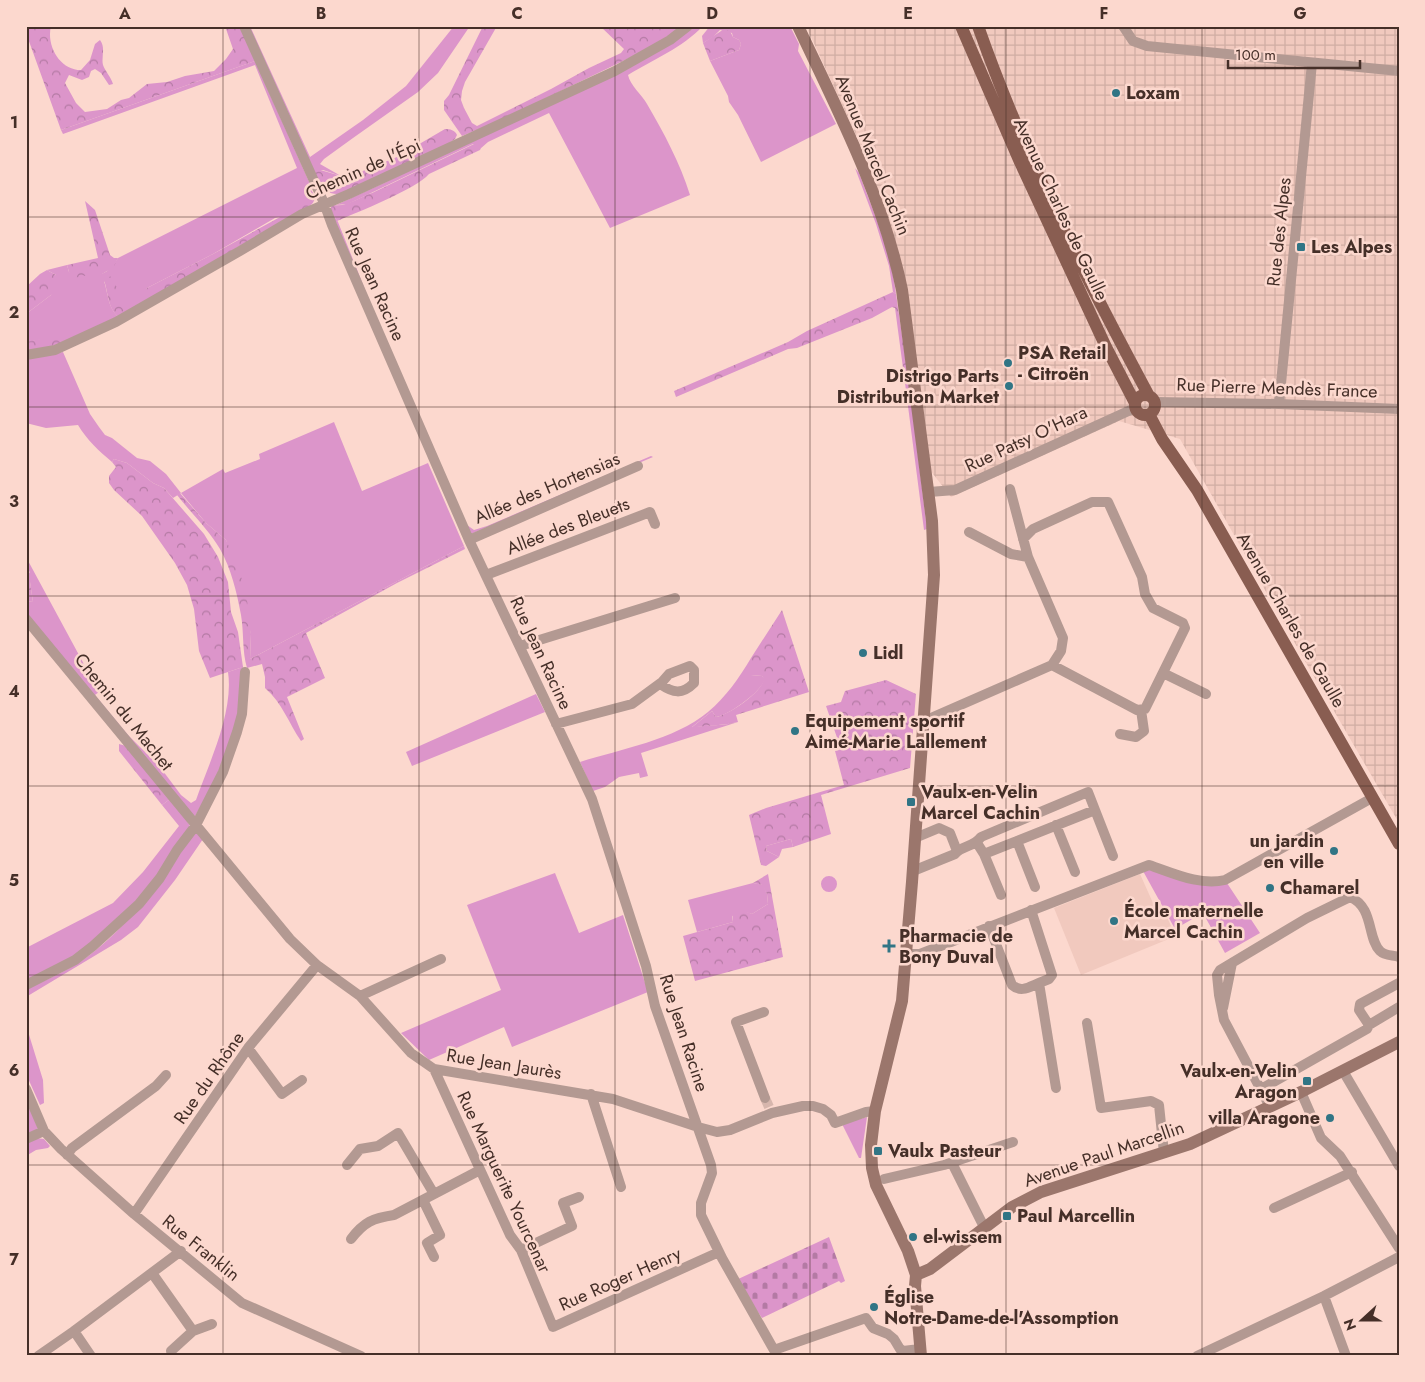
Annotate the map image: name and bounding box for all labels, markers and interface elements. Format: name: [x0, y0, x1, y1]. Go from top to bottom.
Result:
text: A: [118, 2, 131, 25]
text: B: [316, 2, 326, 25]
text: C: [511, 2, 523, 25]
text: D: [706, 2, 718, 25]
text: E: [903, 2, 913, 25]
text: F: [1100, 2, 1108, 25]
text: G: [1293, 2, 1307, 25]
scale bar: [1228, 38, 1360, 70]
text: 100 m: [1235, 44, 1276, 66]
street label: Avenue Marcel Cachin: [829, 71, 917, 239]
place label: Loxam: [1126, 80, 1180, 106]
marker: Loxam: [1110, 87, 1122, 99]
text: 1: [10, 111, 18, 134]
street label: Avenue Charles de Gaulle: [1007, 113, 1115, 305]
street label: Chemin de l'Épi: [301, 132, 425, 206]
street label: Rue des Alpes: [1260, 176, 1298, 288]
street label: Rue Jean Racine: [338, 223, 412, 345]
place label: Les Alpes: [1311, 234, 1392, 260]
marker: Les Alpes: [1295, 241, 1307, 253]
text: 2: [9, 301, 19, 324]
place label: PSA Retail - Citroën: [1018, 340, 1106, 387]
marker: PSA Retail - Citroën: [1002, 357, 1014, 369]
place label: Distrigo Parts Distribution Market: [837, 363, 999, 410]
street label: Rue Pierre Mendès France: [1176, 371, 1378, 405]
marker: Distrigo Parts Distribution Market: [1003, 380, 1015, 392]
street label: Rue Patsy O'Hara: [960, 399, 1092, 479]
street label: Allée des Hortensias: [470, 446, 624, 530]
text: 3: [9, 490, 19, 513]
street label: Allée des Bleuets: [503, 491, 633, 561]
street label: Avenue Charles de Gaulle: [1230, 527, 1352, 713]
street label: Rue Jean Racine: [503, 592, 579, 714]
place label: Lidl: [873, 640, 903, 666]
marker: Lidl: [857, 647, 869, 659]
street label: Chemin du Machet: [68, 648, 180, 777]
text: 4: [8, 680, 20, 703]
place label: Equipement sportif Aimé-Marie Lallement: [804, 708, 987, 755]
marker: Equipement sportif Aimé-Marie Lallement: [789, 725, 801, 737]
place label: Vaulx-en-Velin Marcel Cachin: [920, 779, 1040, 826]
marker: Vaulx-en-Velin Marcel Cachin: [905, 796, 917, 808]
place label: un jardin en ville: [1249, 828, 1324, 875]
marker: un jardin en ville: [1328, 845, 1340, 857]
text: 5: [9, 869, 19, 892]
place label: Chamarel: [1280, 875, 1359, 901]
marker: Chamarel: [1264, 882, 1276, 894]
place label: École maternelle Marcel Cachin: [1124, 898, 1264, 945]
marker: École maternelle Marcel Cachin: [1108, 915, 1120, 927]
place label: Pharmacie de Bony Duval: [899, 923, 1013, 970]
marker: Pharmacie de Bony Duval: [883, 940, 895, 952]
street label: Rue Jean Racine: [653, 971, 715, 1095]
street label: Rue du Rhône: [168, 1027, 250, 1129]
street label: Rue Jean Jaurès: [445, 1042, 563, 1086]
place label: Vaulx-en-Velin Aragon: [1179, 1058, 1297, 1105]
text: 6: [9, 1059, 19, 1082]
marker: Vaulx-en-Velin Aragon: [1301, 1075, 1313, 1087]
street label: Rue Marguerite Yourcenar: [450, 1087, 558, 1278]
place label: villa Aragone: [1207, 1105, 1320, 1131]
marker: villa Aragone: [1324, 1112, 1336, 1124]
street label: Avenue Paul Marcellin: [1020, 1114, 1188, 1194]
place label: Vaulx Pasteur: [887, 1138, 1002, 1164]
marker: Vaulx Pasteur: [872, 1145, 884, 1157]
place label: Paul Marcellin: [1017, 1203, 1135, 1229]
street label: Rue Franklin: [157, 1209, 245, 1287]
marker: Paul Marcellin: [1001, 1210, 1013, 1222]
place label: el-wissem: [923, 1224, 1002, 1250]
marker: el-wissem: [907, 1231, 919, 1243]
street label: Rue Roger Henry: [555, 1240, 685, 1318]
text: 7: [9, 1248, 19, 1271]
place label: Église Notre-Dame-de-l'Assomption: [884, 1284, 1119, 1331]
north arrow: [1338, 1294, 1388, 1344]
marker: Église Notre-Dame-de-l'Assomption: [868, 1301, 880, 1313]
text: N: [1339, 1316, 1361, 1333]

